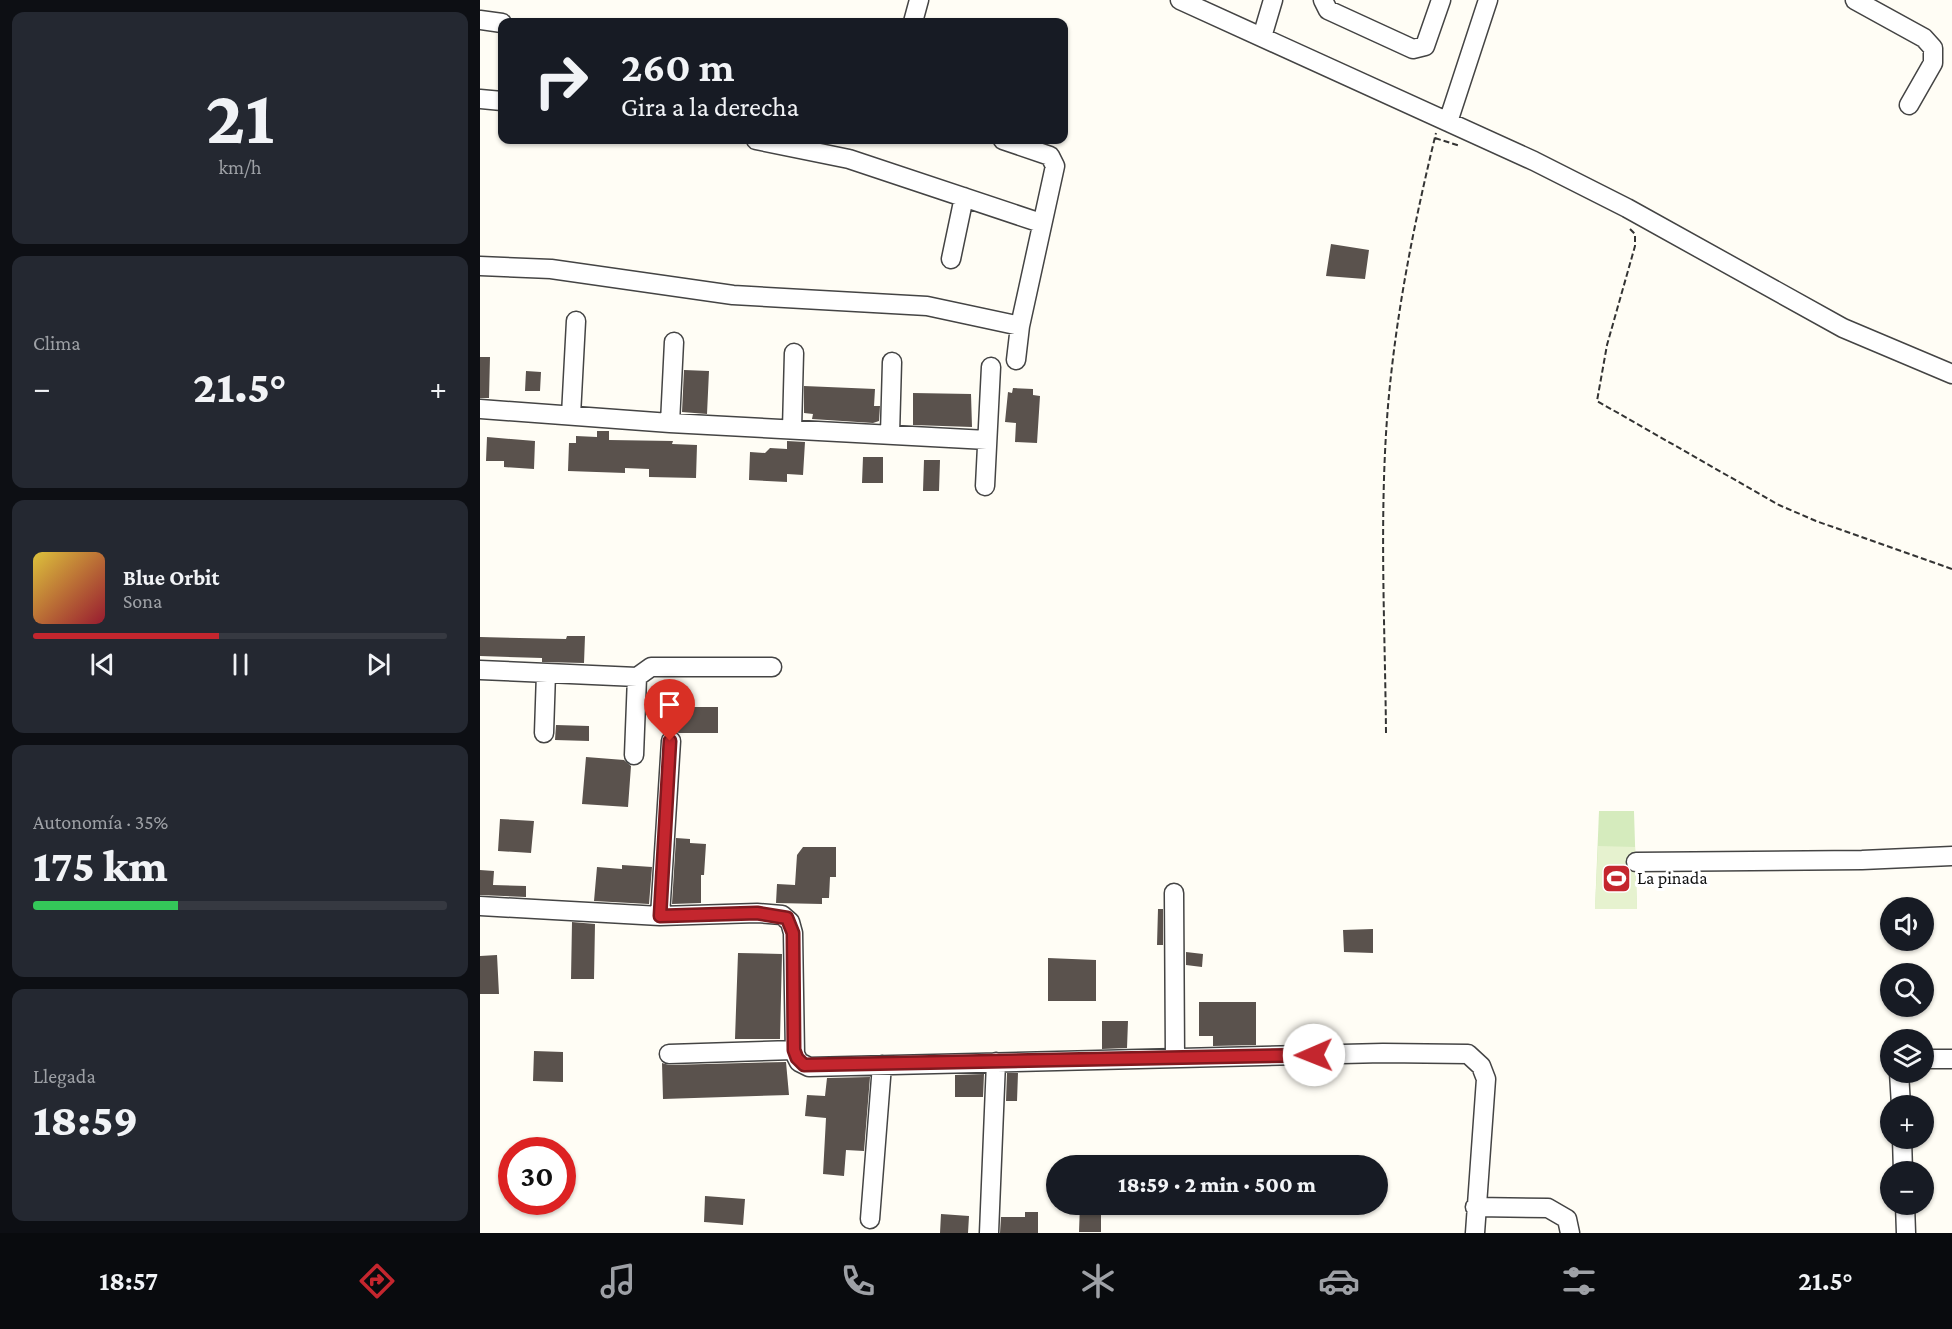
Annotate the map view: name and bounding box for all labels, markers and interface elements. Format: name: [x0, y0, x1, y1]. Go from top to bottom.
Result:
icon: right: [522, 42, 600, 120]
text: 260 m: [621, 43, 735, 90]
text: 21: [206, 73, 274, 160]
text: Gira a la derecha: [621, 92, 799, 122]
text: km/h: [218, 156, 262, 178]
text: Clima: [33, 332, 81, 354]
text: 21.5°: [193, 362, 287, 412]
text: −: [33, 369, 50, 406]
text: +: [430, 369, 447, 406]
text: Blue Orbit: [123, 565, 219, 590]
text: Sona: [123, 590, 162, 612]
icon: previous: [86, 648, 119, 681]
icon: pause: [224, 648, 257, 681]
icon: next: [362, 648, 395, 681]
pin: [644, 679, 695, 741]
icon: arrive: [653, 688, 686, 721]
text: Autonomía · 35%: [33, 811, 168, 833]
text: 175 km: [33, 841, 168, 891]
sports icon: La pinada: [1600, 862, 1632, 894]
place label: La pinada: [1637, 868, 1708, 888]
map controls: [1880, 897, 1934, 1215]
button: sound: [1880, 897, 1934, 951]
button: search: [1880, 963, 1934, 1017]
position arrow: [1282, 1023, 1346, 1087]
button: layers: [1880, 1029, 1934, 1083]
text: Llegada: [33, 1065, 96, 1087]
text: 18:59: [33, 1095, 138, 1145]
button: +: [1880, 1095, 1934, 1149]
speed limit sign: 30: [498, 1137, 576, 1215]
button: −: [1880, 1161, 1934, 1215]
text: 18:59 · 2 min · 500 m: [1118, 1172, 1316, 1197]
icon: directions: [356, 1260, 398, 1302]
icon: music: [597, 1260, 639, 1302]
icon: phone: [837, 1260, 879, 1302]
icon: climate: [1077, 1260, 1119, 1302]
icon: car: [1318, 1260, 1360, 1302]
icon: filters: [1558, 1260, 1600, 1302]
text: 18:57: [99, 1266, 158, 1296]
text: 21.5°: [1798, 1266, 1853, 1296]

